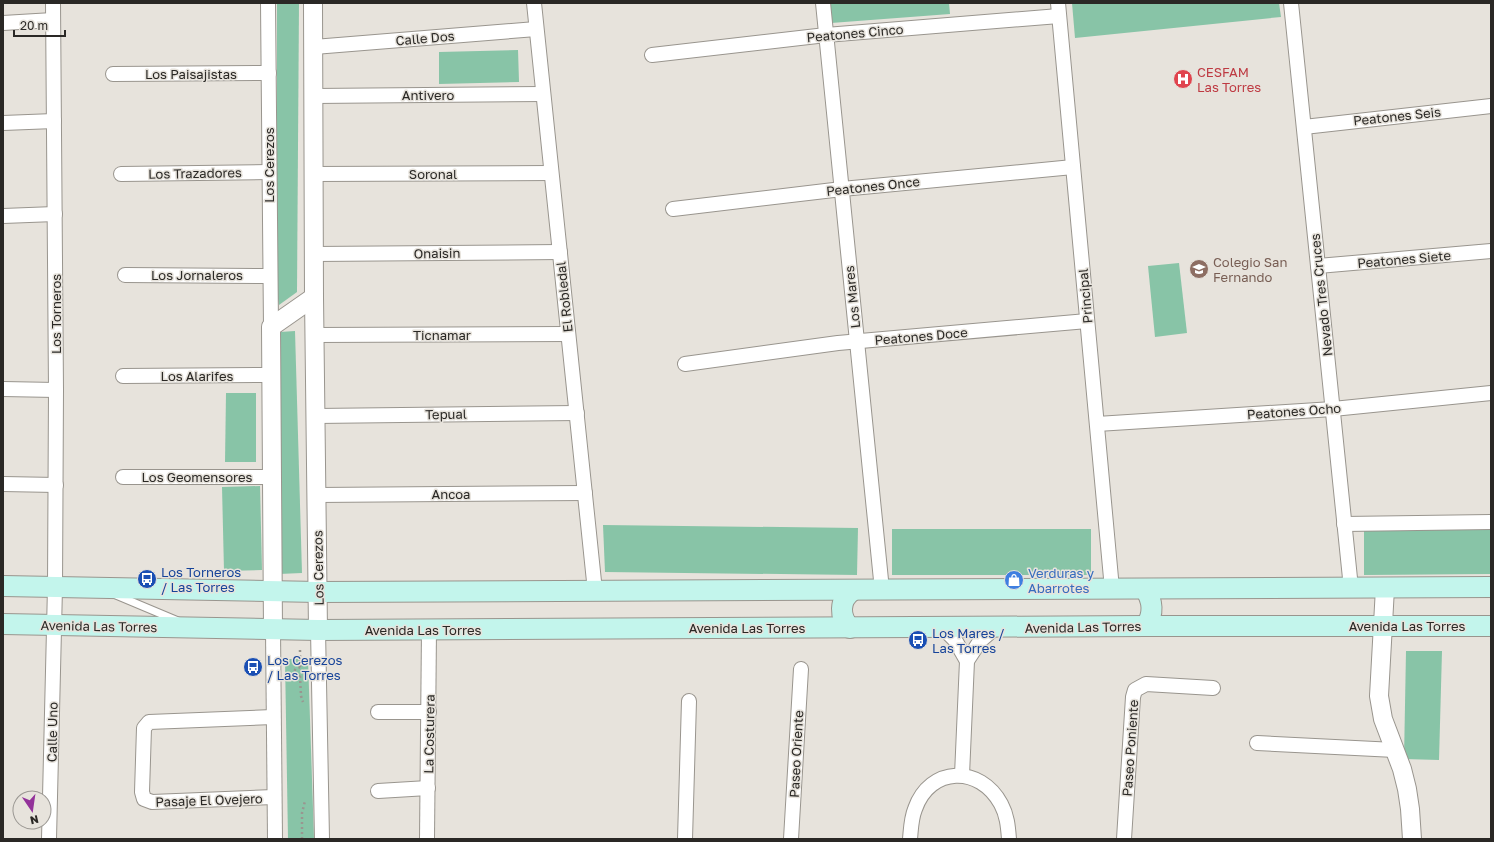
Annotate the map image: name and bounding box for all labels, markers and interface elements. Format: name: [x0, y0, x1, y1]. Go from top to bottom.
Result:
scale bar: [14, 12, 65, 38]
text: 20 m: [20, 18, 48, 33]
street label: Peatones Cinco: [806, 21, 904, 45]
street label: Calle Dos: [395, 27, 455, 49]
place label: CESFAM Las Torres: [1197, 64, 1261, 95]
street label: Los Paisajistas: [145, 66, 237, 82]
hospital icon: CESFAM Las Torres: [1172, 68, 1194, 90]
street label: Antivero: [402, 87, 454, 103]
street label: Peatones Seis: [1352, 103, 1442, 129]
street label: Los Cerezos: [261, 127, 277, 203]
street label: Los Trazadores: [148, 164, 242, 182]
street label: Soronal: [409, 166, 457, 182]
street label: Peatones Once: [825, 173, 921, 199]
street label: Nevado Tres Cruces: [1307, 233, 1335, 357]
street label: Onaisin: [413, 245, 461, 261]
street label: Peatones Siete: [1357, 247, 1451, 271]
place label: Colegio San Fernando: [1213, 254, 1287, 285]
school or university icon: Colegio San Fernando: [1188, 258, 1210, 280]
street label: El Robledal: [552, 261, 576, 333]
street label: Los Mares: [841, 265, 863, 329]
street label: Los Jornaleros: [151, 267, 243, 283]
street label: Principal: [1075, 268, 1095, 324]
street label: Los Torneros: [48, 274, 64, 354]
street label: Peatones Doce: [874, 324, 968, 348]
street label: Ticnamar: [413, 327, 471, 343]
street label: Los Alarifes: [161, 368, 233, 384]
street label: Peatones Ocho: [1246, 400, 1342, 422]
street label: Tepual: [425, 406, 467, 422]
street label: Los Geomensores: [142, 469, 253, 485]
street label: Ancoa: [432, 486, 470, 502]
street label: Los Cerezos: [309, 530, 327, 606]
place label: Los Torneros / Las Torres: [161, 564, 241, 595]
place label: Verduras y Abarrotes: [1028, 565, 1095, 596]
bus stop icon: Los Torneros / Las Torres: [136, 568, 158, 590]
shop icon: Verduras y Abarrotes: [1003, 569, 1025, 591]
street label: Avenida Las Torres: [41, 617, 158, 635]
street label: Avenida Las Torres: [1025, 618, 1142, 636]
street label: Avenida Las Torres: [1349, 618, 1465, 634]
street label: Avenida Las Torres: [689, 620, 805, 636]
street label: Avenida Las Torres: [365, 622, 481, 638]
place label: Los Mares / Las Torres: [932, 625, 1005, 656]
bus stop icon: Los Mares / Las Torres: [907, 629, 929, 651]
place label: Los Cerezos / Las Torres: [267, 652, 343, 683]
bus stop icon: Los Cerezos / Las Torres: [242, 656, 264, 678]
street label: La Costurera: [420, 694, 438, 774]
street label: Paseo Poniente: [1119, 699, 1141, 797]
street label: Calle Uno: [43, 701, 61, 762]
street label: Paseo Oriente: [786, 710, 806, 798]
north arrow: [12, 790, 52, 830]
street label: Pasaje El Ovejero: [155, 790, 263, 810]
text: N: [29, 813, 40, 828]

